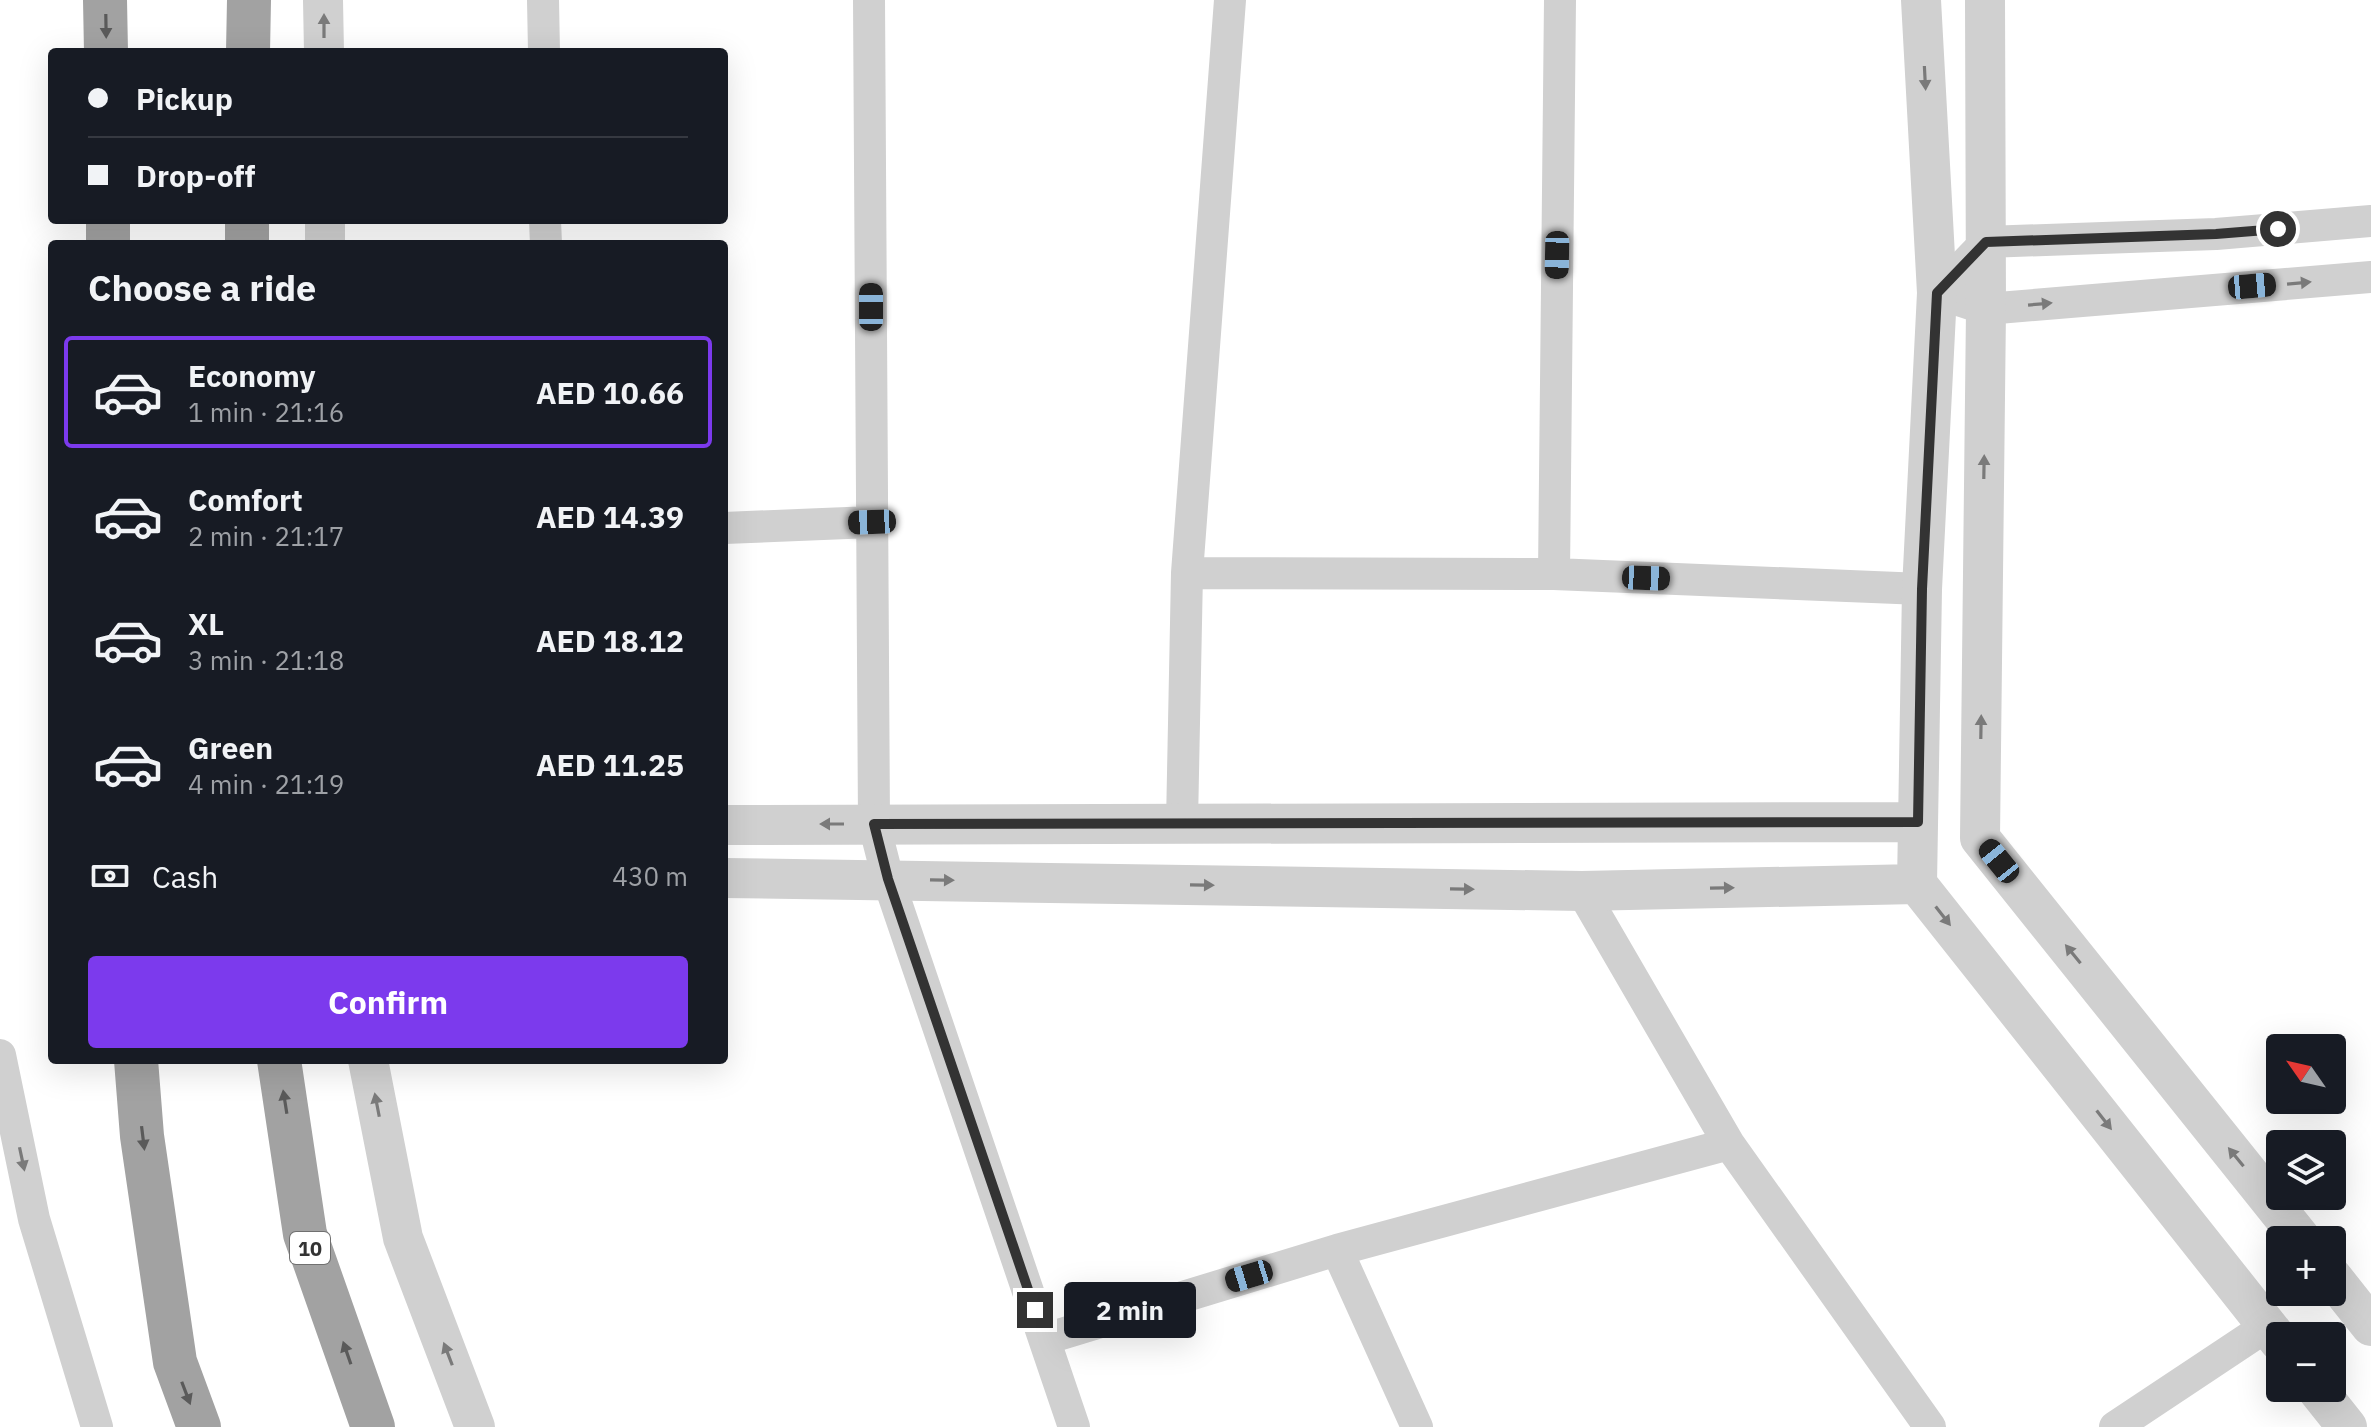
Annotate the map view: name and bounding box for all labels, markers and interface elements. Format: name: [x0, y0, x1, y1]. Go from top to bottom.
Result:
one-way arrow: [317, 13, 330, 38]
one-way arrow: [99, 14, 112, 39]
one-way arrow: [1919, 66, 1932, 91]
text: Pickup: [136, 79, 233, 118]
text: Drop-off: [136, 156, 255, 195]
route start: [2260, 211, 2296, 247]
car: [1545, 231, 1569, 279]
text: Choose a ride: [88, 264, 316, 311]
car: [2227, 272, 2277, 300]
one-way arrow: [2287, 276, 2312, 289]
car: [859, 283, 883, 331]
one-way arrow: [2028, 297, 2053, 310]
icon: car: [92, 356, 164, 428]
text: Economy: [188, 356, 316, 395]
text: AED 10.66: [536, 373, 684, 412]
text: 1 min · 21:16: [188, 395, 344, 429]
one-way arrow: [1978, 454, 1990, 479]
icon: car: [92, 480, 164, 552]
text: Comfort: [188, 480, 303, 519]
text: AED 14.39: [536, 497, 684, 536]
car: [848, 509, 896, 535]
text: 2 min · 21:17: [188, 519, 344, 553]
car: [1622, 565, 1670, 591]
icon: car: [92, 604, 164, 676]
text: XL: [188, 604, 224, 643]
text: AED 18.12: [536, 621, 684, 660]
text: 3 min · 21:18: [188, 643, 344, 677]
one-way arrow: [1975, 714, 1988, 739]
icon: car: [92, 728, 164, 800]
text: Green: [188, 728, 273, 767]
text: AED 11.25: [536, 745, 684, 784]
text: 4 min · 21:19: [188, 767, 344, 801]
one-way arrow: [819, 818, 844, 830]
car: [1975, 835, 2023, 887]
icon: cash: [88, 854, 132, 898]
text: Cash: [152, 857, 218, 896]
text: 430 m: [612, 859, 688, 893]
one-way arrow: [930, 874, 955, 887]
one-way arrow: [1190, 878, 1215, 891]
one-way arrow: [1710, 882, 1735, 894]
one-way arrow: [1450, 883, 1475, 895]
one-way arrow: [1934, 906, 1950, 926]
one-way arrow: [2066, 944, 2082, 964]
button: Confirm: [88, 956, 688, 1048]
north arrow: [2266, 1034, 2346, 1114]
map controls: [2266, 1034, 2346, 1402]
one-way arrow: [278, 1089, 291, 1114]
one-way arrow: [370, 1092, 383, 1117]
one-way arrow: [2095, 1110, 2112, 1130]
one-way arrow: [136, 1126, 149, 1151]
button: layers: [2266, 1130, 2346, 1210]
one-way arrow: [16, 1146, 28, 1171]
one-way arrow: [2228, 1147, 2245, 1167]
button: +: [2266, 1226, 2346, 1306]
road number: 10: [290, 1232, 330, 1264]
car: [1223, 1258, 1275, 1294]
callout: 2 min: [1063, 1282, 1195, 1338]
route end: [1017, 1292, 1053, 1328]
text: 2 min: [1096, 1293, 1164, 1327]
button: −: [2266, 1322, 2346, 1402]
one-way arrow: [341, 1341, 353, 1365]
one-way arrow: [441, 1342, 454, 1366]
one-way arrow: [181, 1381, 193, 1405]

